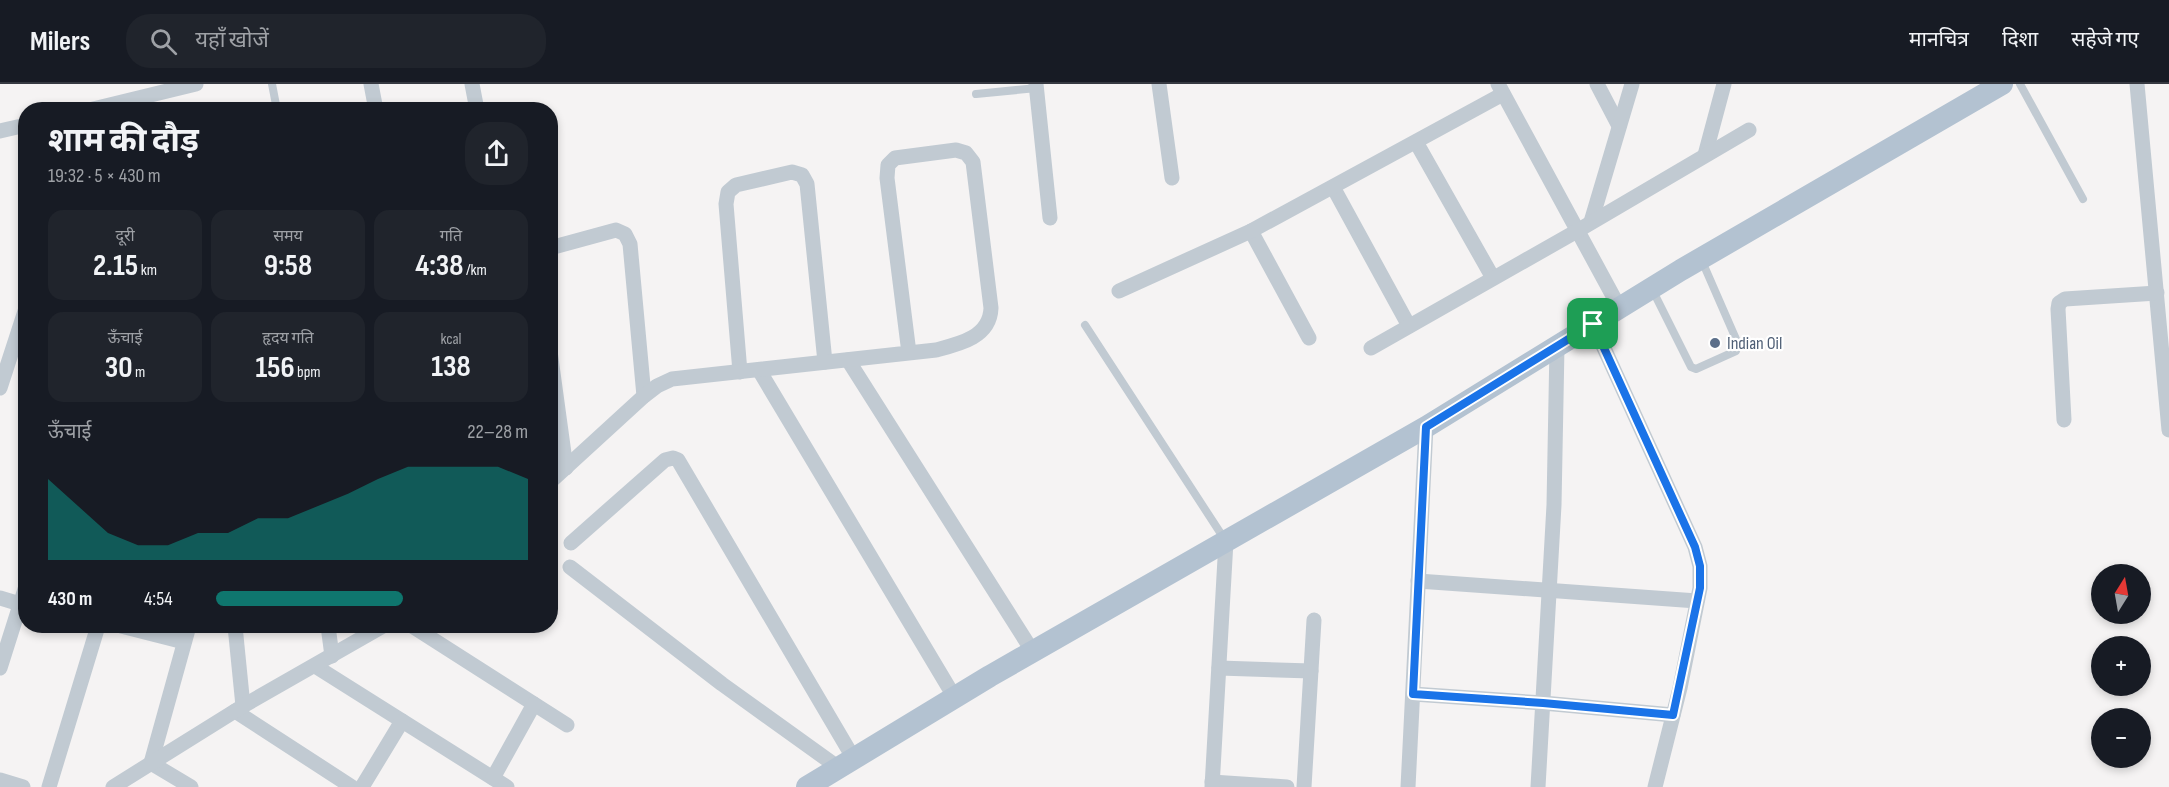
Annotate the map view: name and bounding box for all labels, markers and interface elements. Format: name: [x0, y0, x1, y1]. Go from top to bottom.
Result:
search box: [126, 14, 546, 68]
text: Milers: [30, 25, 90, 58]
icon: search: [147, 25, 180, 58]
text: यहाँ खोजें: [195, 27, 269, 54]
text: मानचित्र: [1909, 27, 1969, 52]
text: दिशा: [2002, 27, 2038, 52]
text: सहेजे गए: [2071, 27, 2139, 52]
text: शाम की दौड़: [48, 121, 199, 161]
button: share: [465, 122, 528, 185]
text: 19:32 · 5 × 430 m: [48, 164, 161, 188]
text: दूरी: [115, 227, 135, 246]
text: समय: [273, 227, 303, 246]
text: गति: [440, 227, 462, 246]
text: 2.15: [93, 248, 138, 284]
text: 9:58: [264, 248, 312, 284]
text: 4:38: [415, 248, 463, 284]
text: km: [138, 261, 157, 280]
text: /km: [463, 261, 487, 280]
pin: [1567, 298, 1618, 349]
icon: arrive: [1576, 307, 1609, 340]
text: ऊँचाई: [108, 329, 142, 348]
text: हृदय गति: [262, 329, 314, 348]
text: kcal: [440, 330, 462, 349]
place label: Indian Oil: [1727, 333, 1782, 354]
marker: Indian Oil: [1708, 336, 1722, 350]
text: 138: [431, 349, 471, 385]
text: 30: [105, 350, 132, 386]
text: 156: [255, 350, 295, 386]
text: m: [132, 363, 145, 382]
text: bpm: [295, 363, 321, 382]
text: ऊँचाई: [48, 420, 91, 444]
text: 22–28 m: [467, 420, 528, 444]
north arrow: [2091, 564, 2151, 624]
map controls: [2091, 564, 2151, 768]
text: 430 m: [48, 587, 92, 611]
text: 4:54: [144, 587, 173, 611]
button: +: [2091, 636, 2151, 696]
button: −: [2091, 708, 2151, 768]

